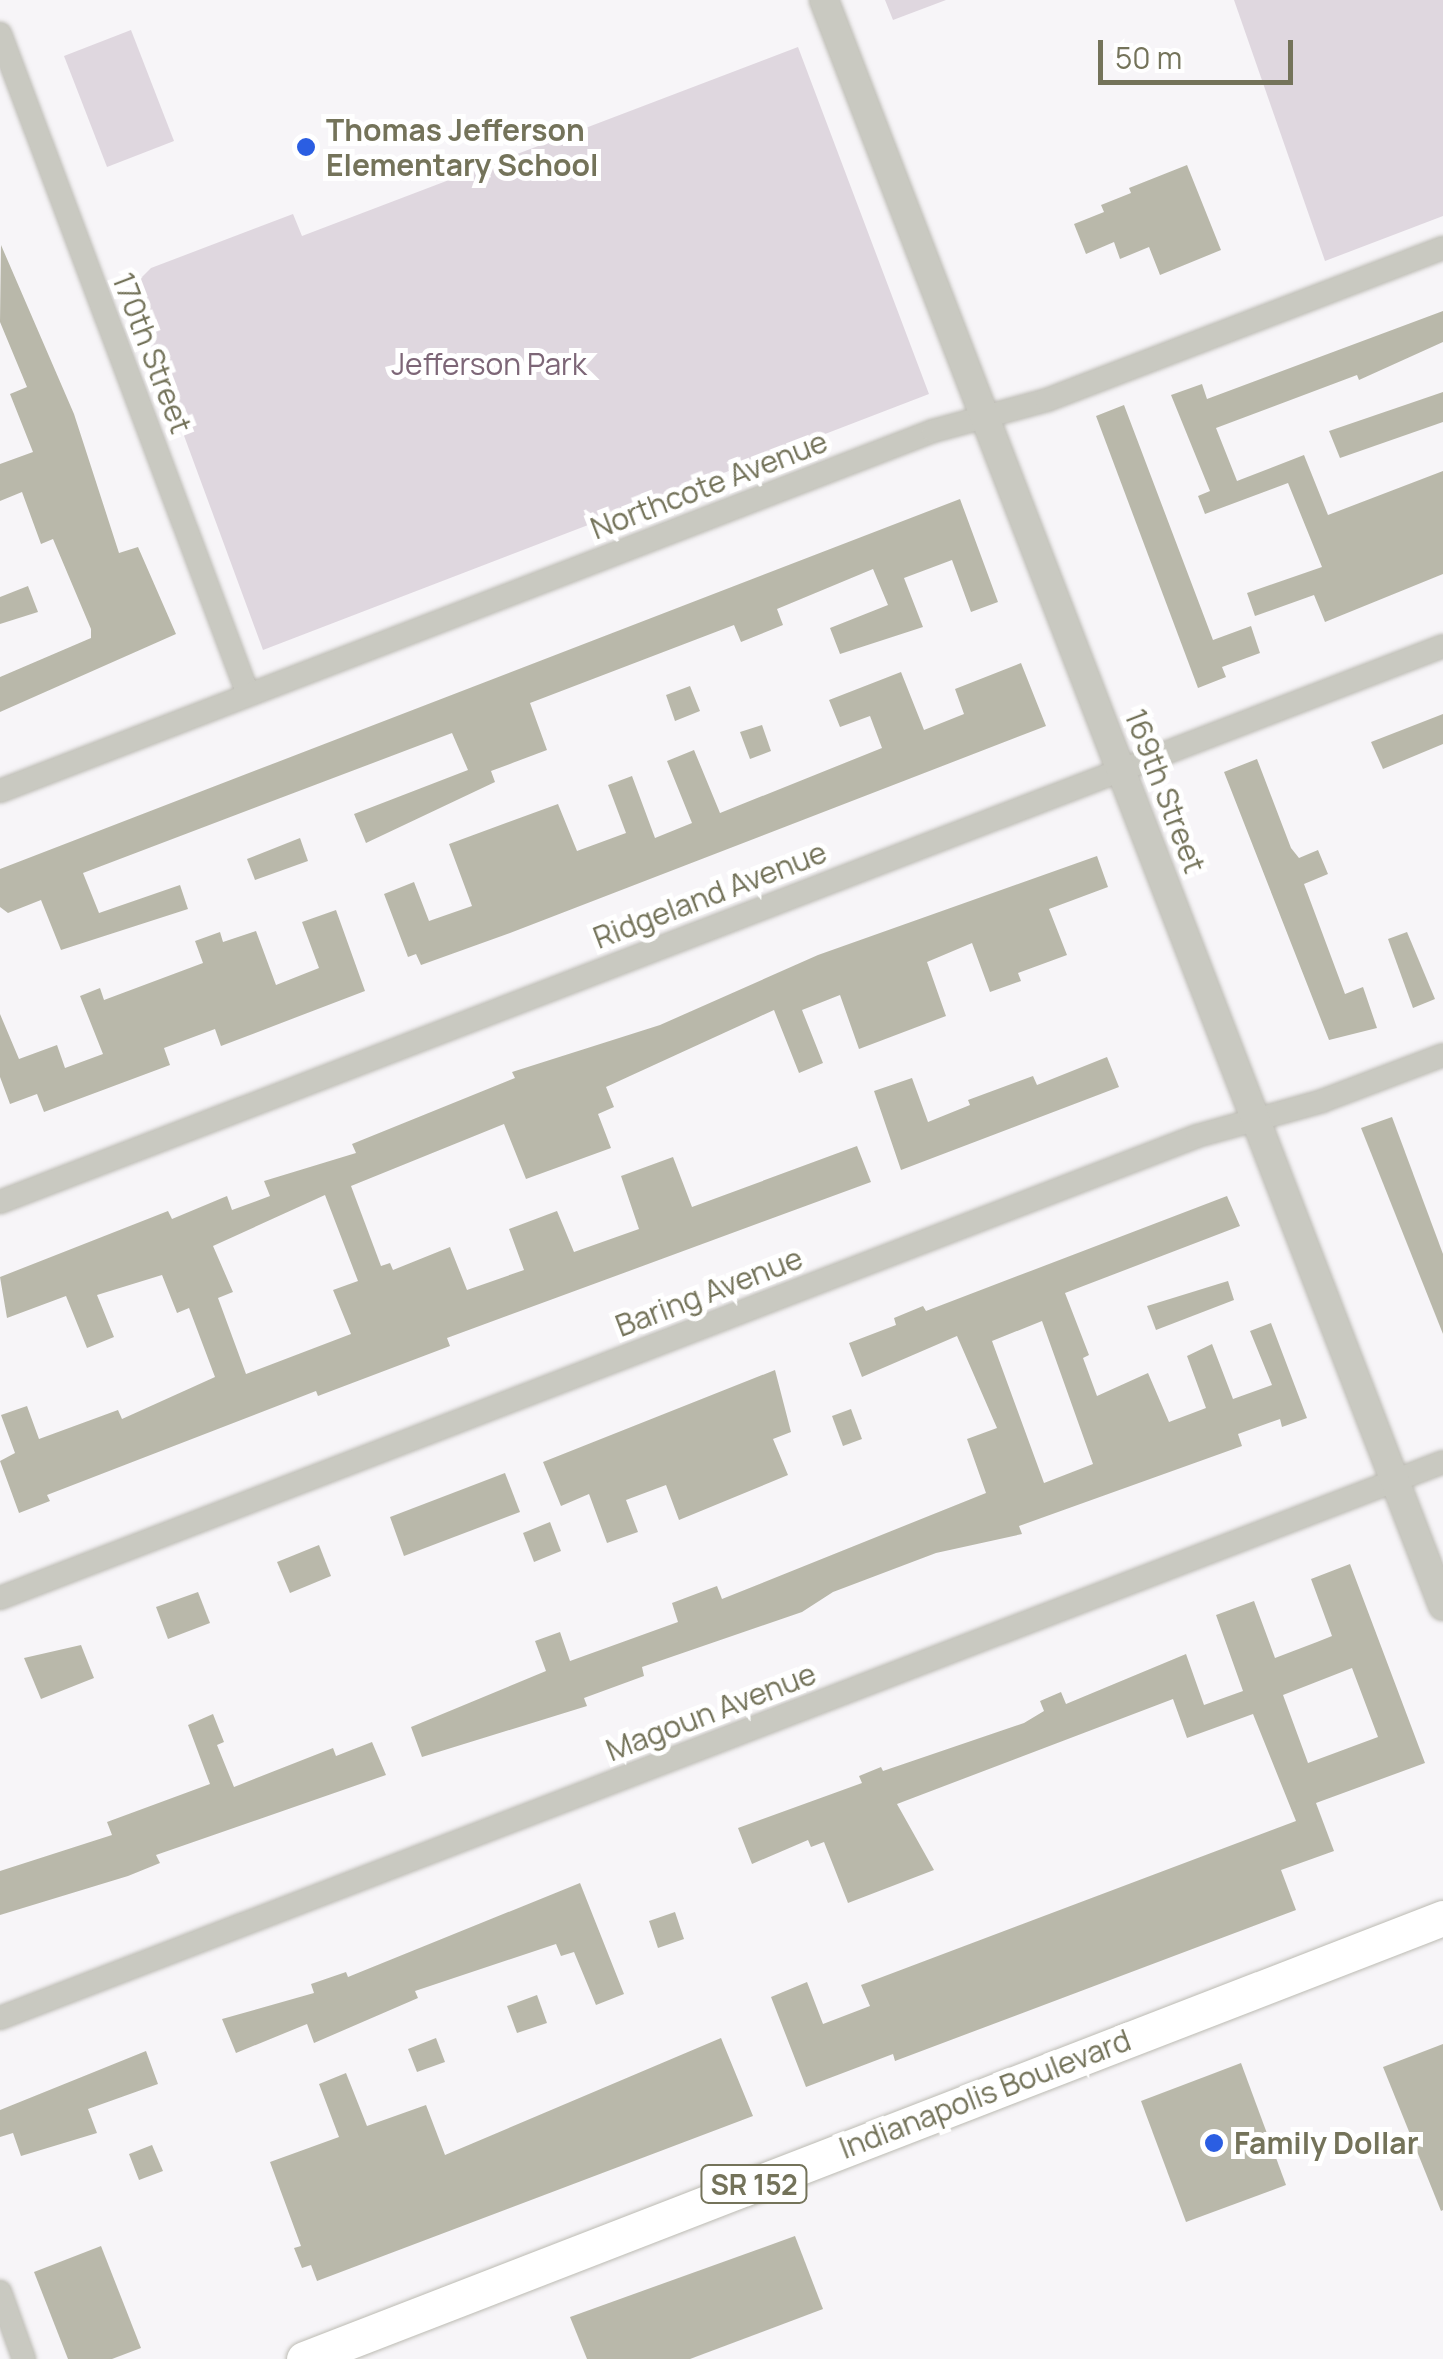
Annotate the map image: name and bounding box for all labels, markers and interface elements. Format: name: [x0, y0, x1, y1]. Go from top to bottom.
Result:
scale bar: [1103, 20, 1298, 82]
text: 50 m: [1115, 37, 1182, 78]
place label: Thomas Jefferson Elementary School: [326, 112, 598, 182]
marker: Thomas Jefferson Elementary School: [295, 136, 317, 158]
street label: 170th Street: [105, 268, 199, 438]
park label: Jefferson Park: [391, 346, 587, 382]
street label: Northcote Avenue: [586, 423, 832, 547]
street label: 169th Street: [1117, 704, 1213, 878]
street label: Ridgeland Avenue: [588, 834, 832, 956]
street label: Baring Avenue: [611, 1240, 807, 1344]
street label: Magoun Avenue: [601, 1655, 821, 1769]
street label: Indianapolis Boulevard: [834, 2022, 1136, 2166]
place label: Family Dollar: [1234, 2125, 1419, 2161]
marker: Family Dollar: [1203, 2132, 1225, 2154]
road number: SR 152: [699, 2161, 809, 2207]

